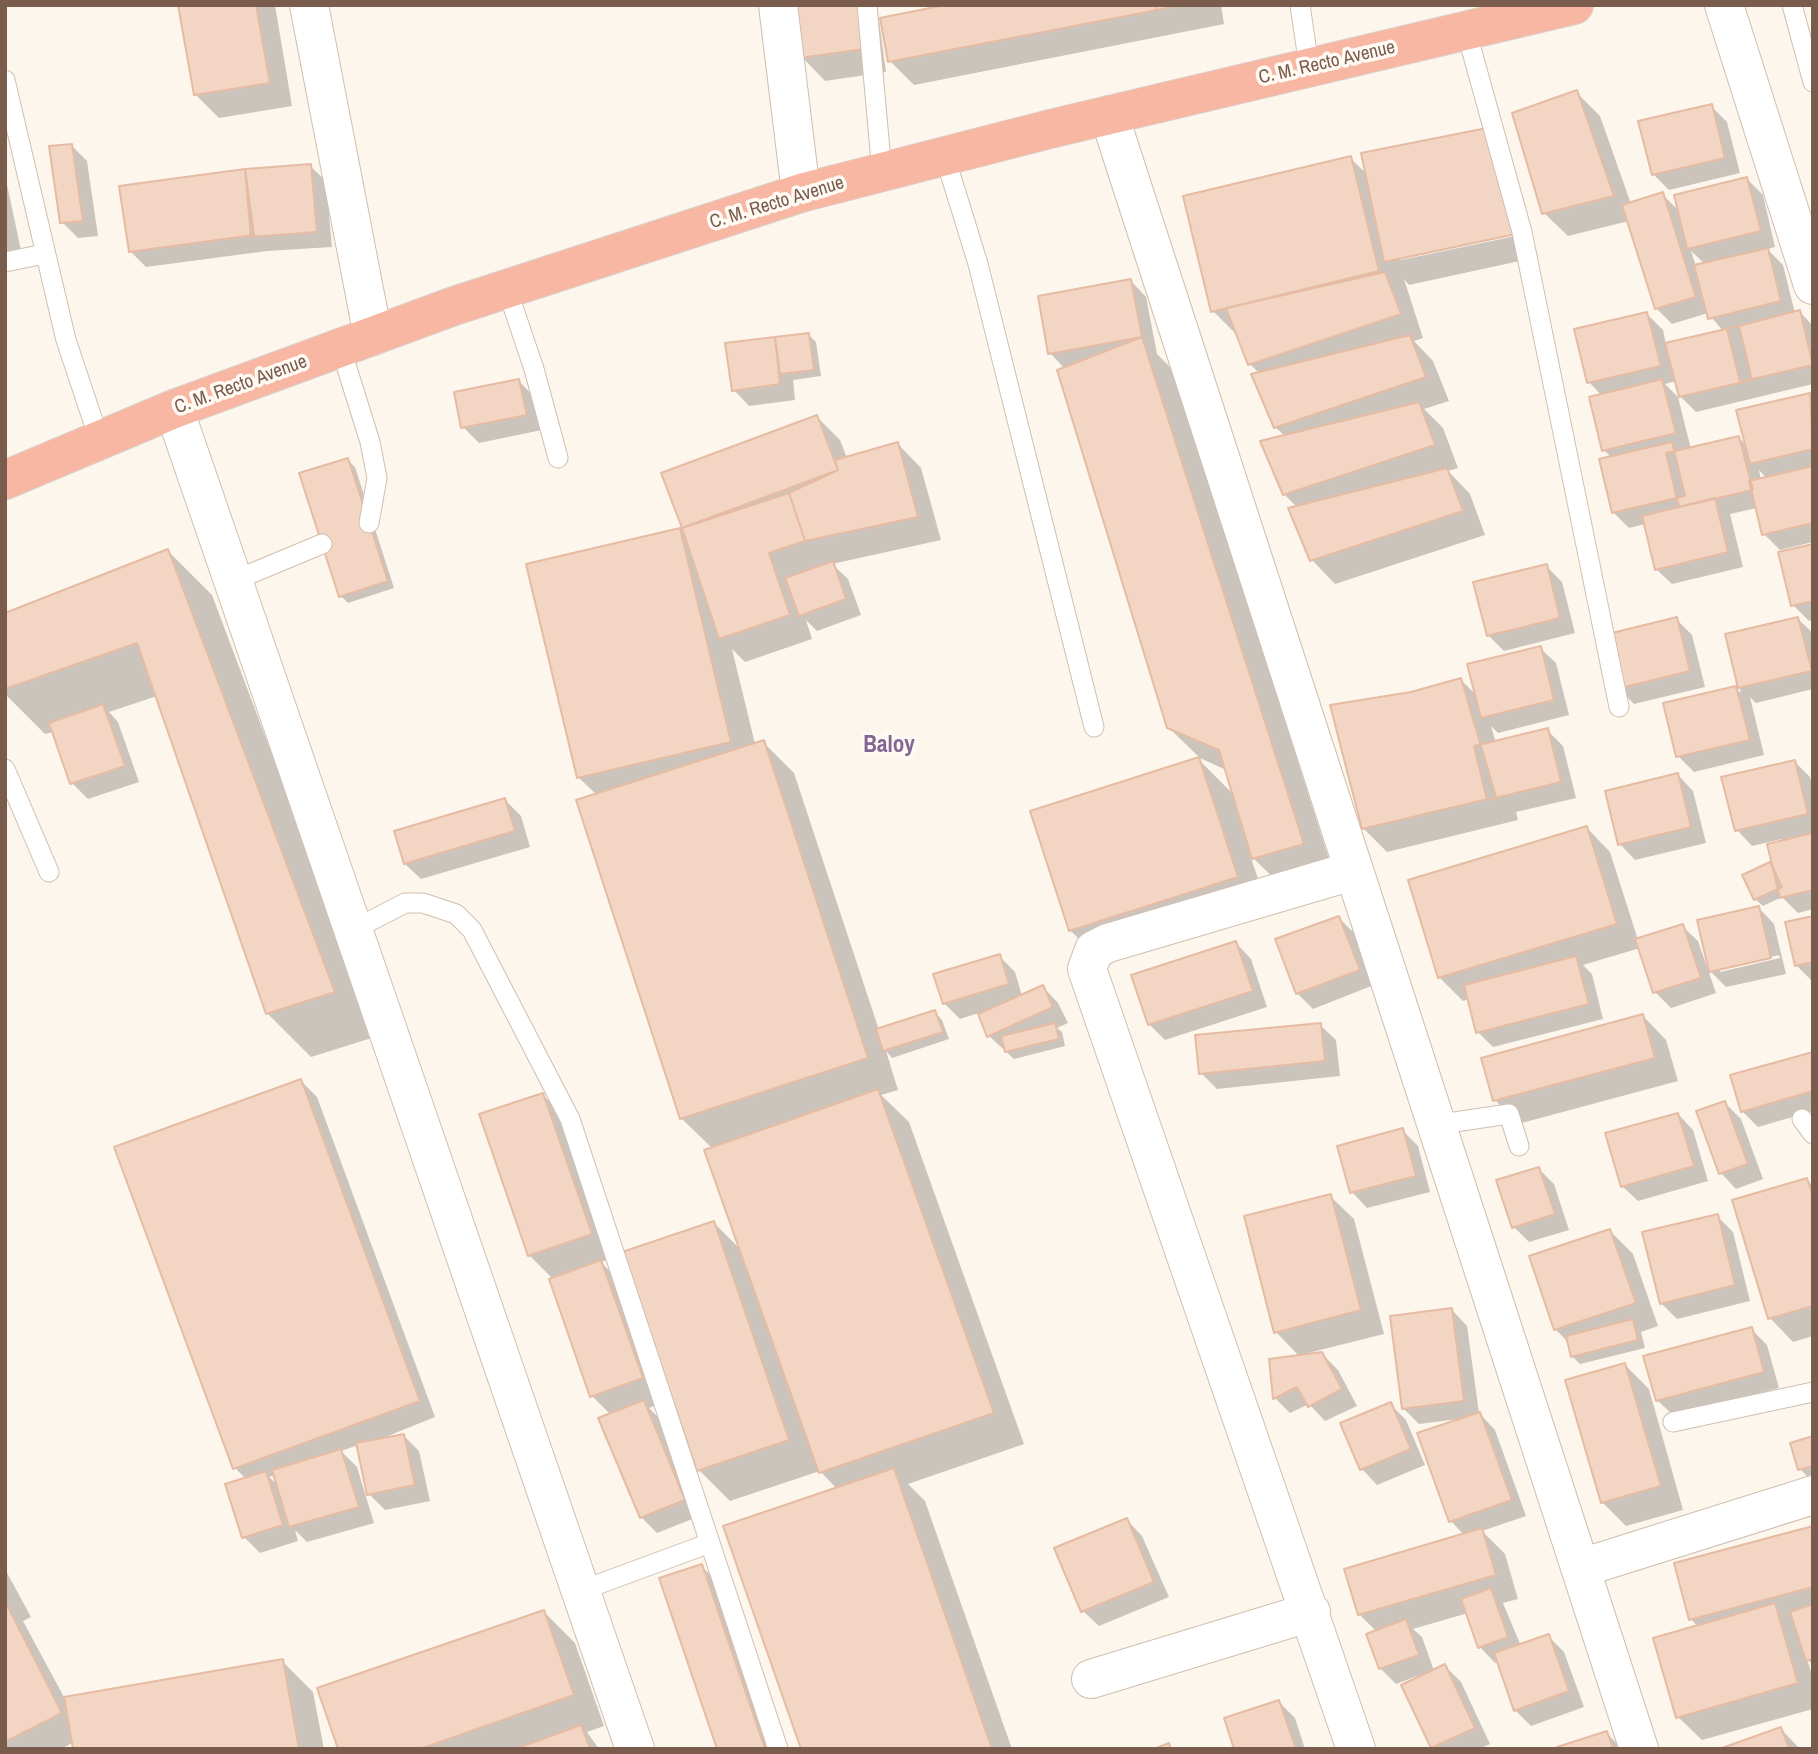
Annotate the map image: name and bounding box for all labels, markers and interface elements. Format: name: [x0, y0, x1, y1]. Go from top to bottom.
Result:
street label: C. M. Recto Avenue: [1257, 36, 1397, 90]
street label: C. M. Recto Avenue: [707, 172, 847, 234]
street label: C. M. Recto Avenue: [172, 350, 310, 420]
district label: Baloy: [863, 732, 915, 760]

